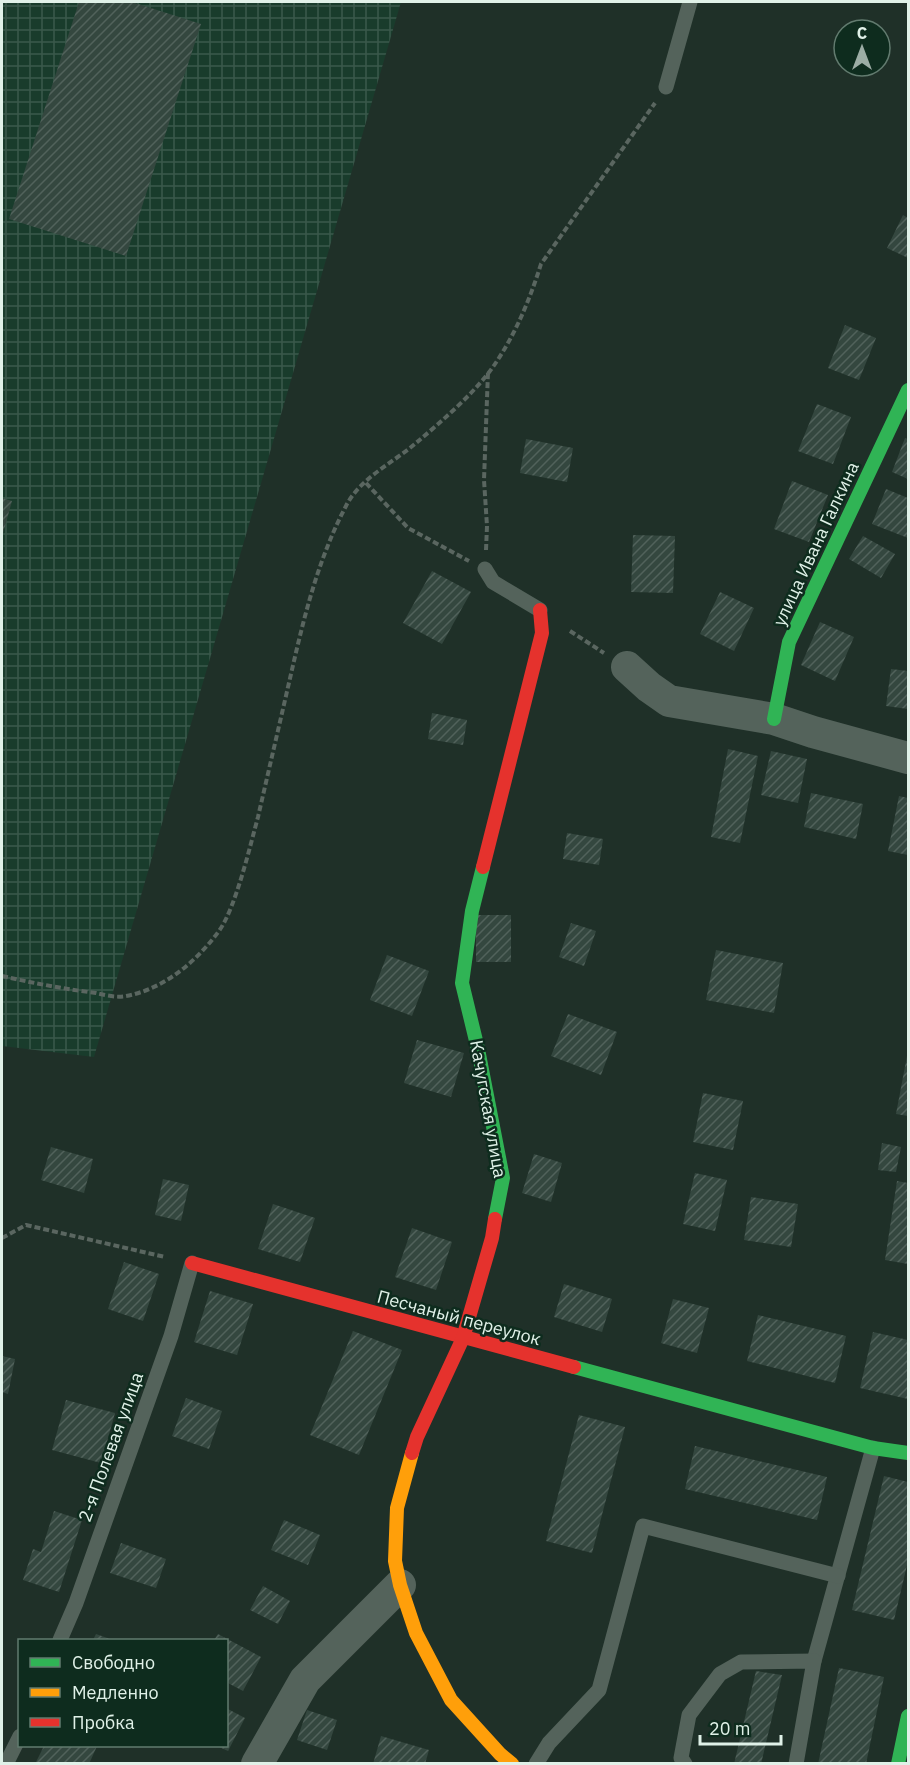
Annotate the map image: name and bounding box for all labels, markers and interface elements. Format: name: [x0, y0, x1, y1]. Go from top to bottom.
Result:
north arrow: [832, 18, 892, 78]
text: С: [857, 23, 867, 43]
street label: улица Ивана Галкина: [767, 458, 864, 630]
street label: Качугская улица: [465, 1038, 512, 1180]
street label: Песчаный переулок: [375, 1285, 544, 1350]
street label: 2-я Полевая улица: [73, 1368, 148, 1525]
legend: [18, 1639, 228, 1747]
text: Свободно: [72, 1651, 155, 1674]
text: Медленно: [72, 1681, 159, 1704]
scale bar: [700, 1708, 781, 1746]
text: Пробка: [72, 1711, 135, 1734]
text: 20 m: [709, 1717, 751, 1740]

